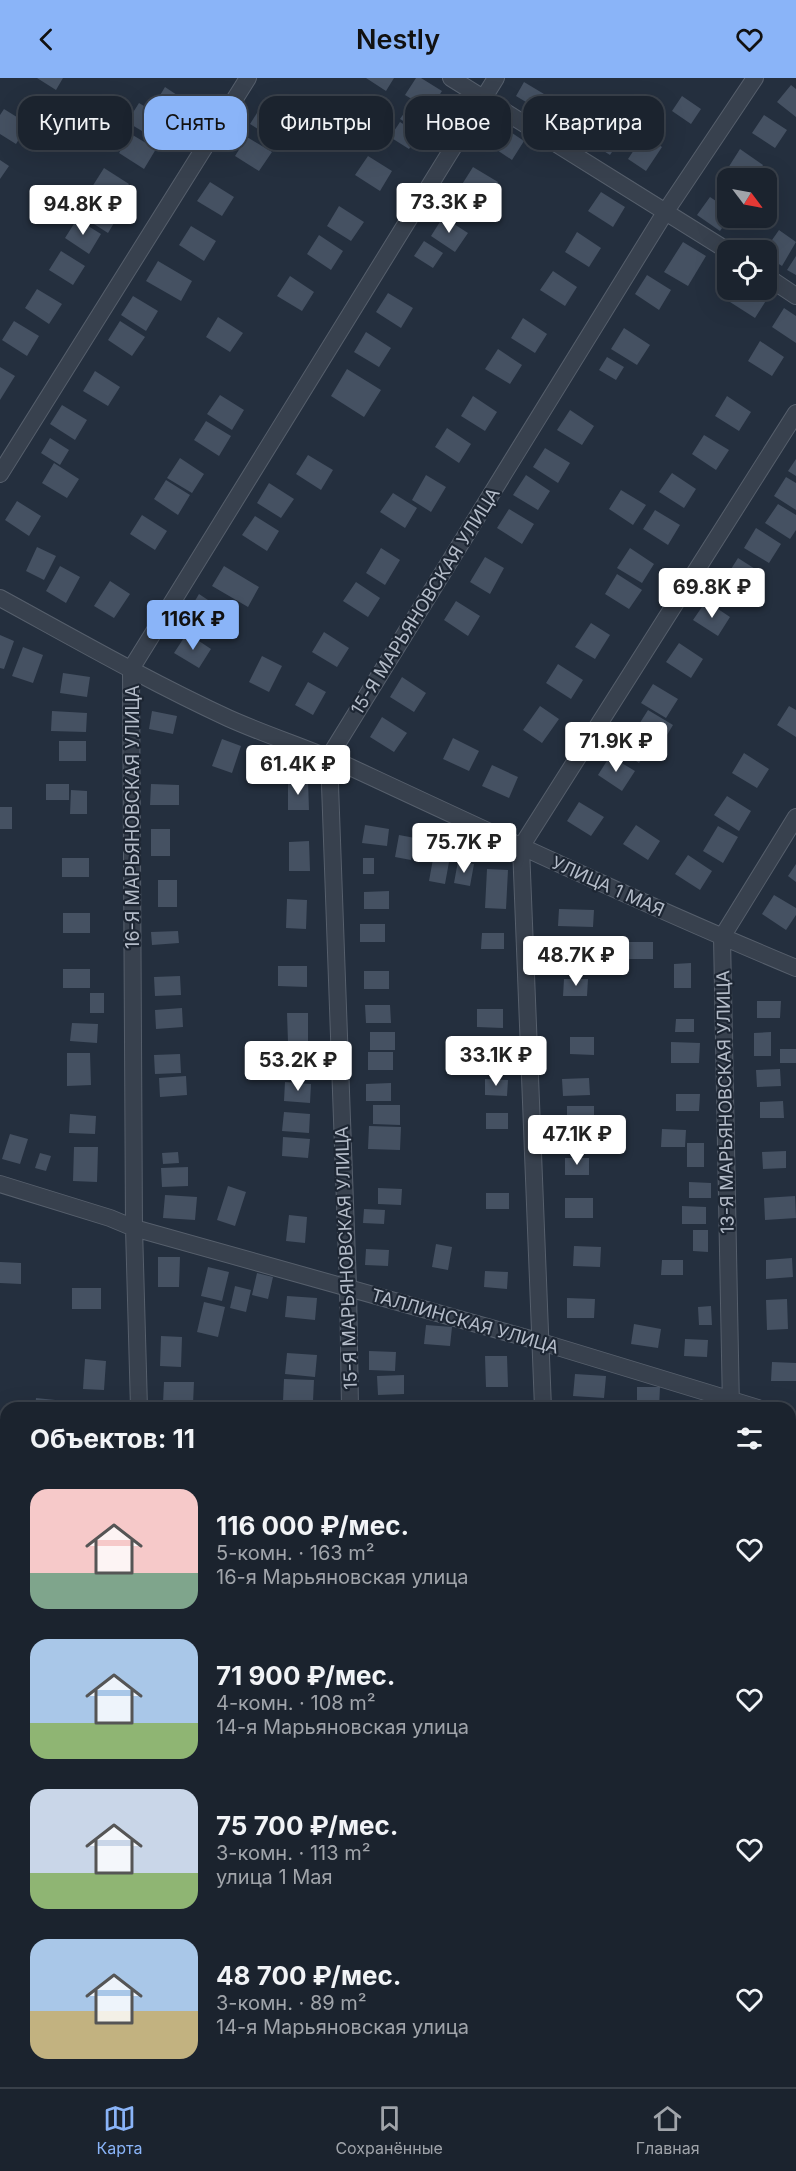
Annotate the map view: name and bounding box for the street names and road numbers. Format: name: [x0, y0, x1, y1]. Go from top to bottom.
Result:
street label: 15-Я МАРЬЯНОВСКАЯ УЛИЦА: [346, 484, 504, 718]
street label: 16-Я МАРЬЯНОВСКАЯ УЛИЦА: [122, 685, 143, 949]
street label: УЛИЦА 1 МАЯ: [548, 852, 668, 920]
street label: 13-Я МАРЬЯНОВСКАЯ УЛИЦА: [712, 970, 738, 1234]
street label: 15-Я МАРЬЯНОВСКАЯ УЛИЦА: [331, 1126, 361, 1390]
street label: ТАЛЛИНСКАЯ УЛИЦА: [369, 1284, 561, 1358]

